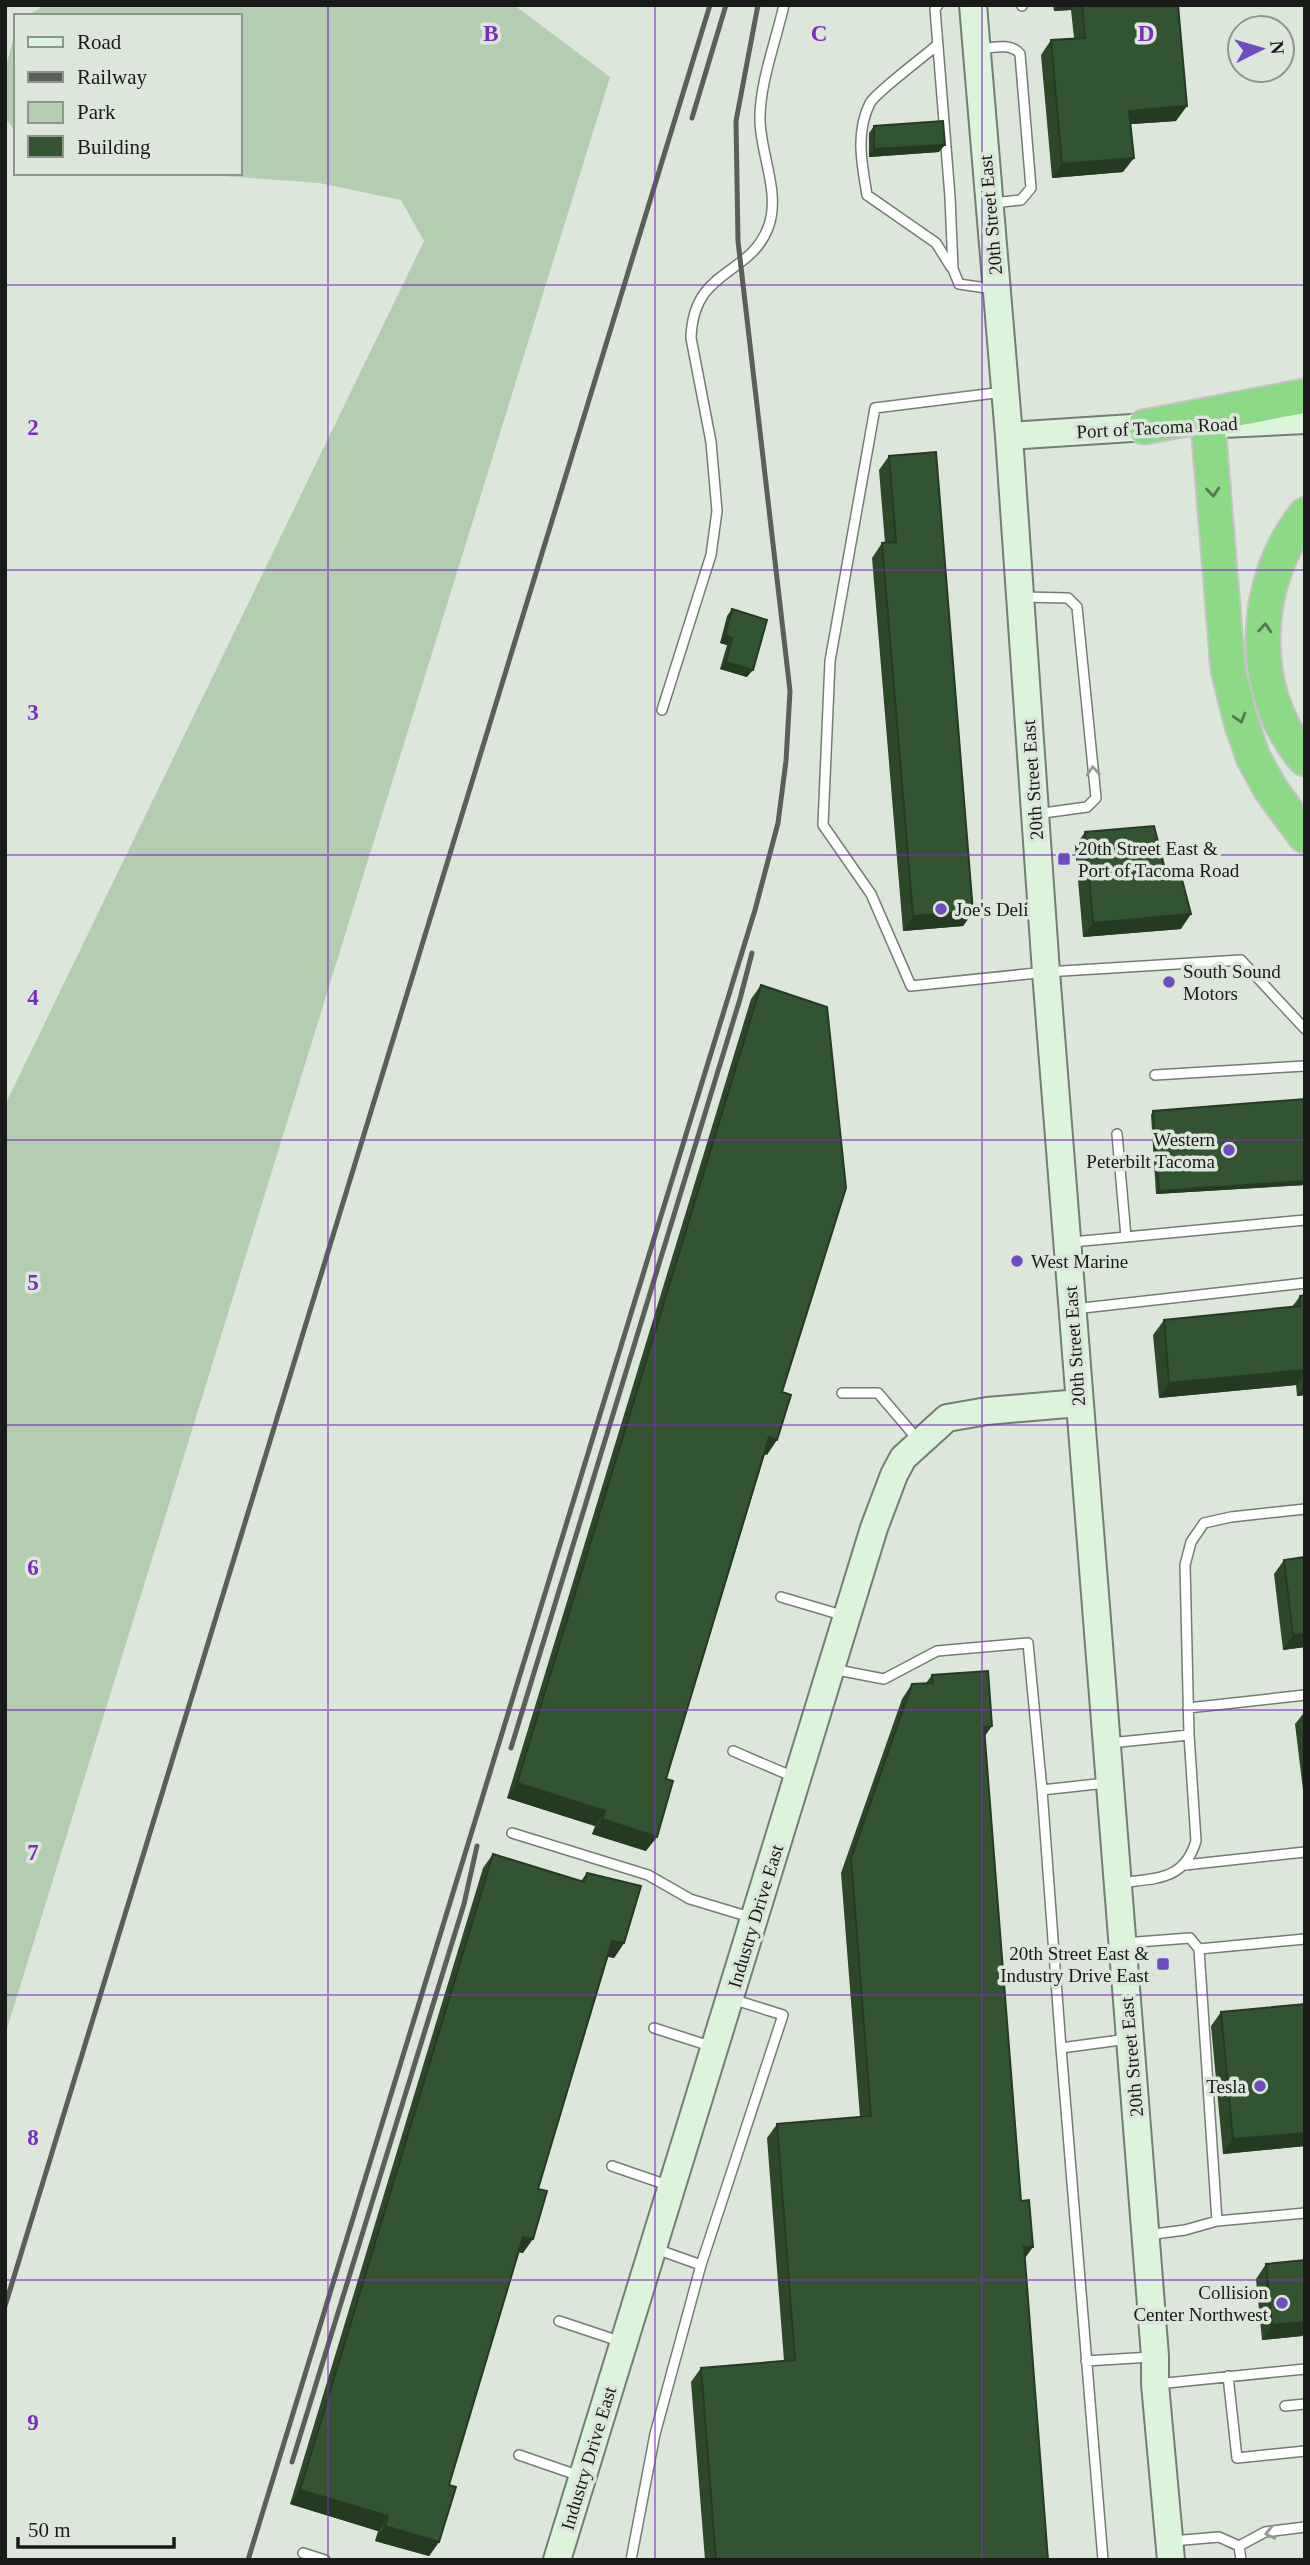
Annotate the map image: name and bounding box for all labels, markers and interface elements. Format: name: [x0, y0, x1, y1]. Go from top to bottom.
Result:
legend: [14, 14, 242, 175]
north arrow: [1226, 14, 1296, 84]
text: B: [483, 21, 499, 46]
text: C: [811, 21, 827, 46]
text: D: [1138, 21, 1154, 46]
text: Road: [77, 30, 122, 54]
text: N: [1266, 40, 1289, 56]
text: Railway: [77, 65, 147, 89]
text: Park: [77, 100, 116, 124]
text: Building: [77, 135, 151, 159]
street label: 20th Street East: [975, 153, 1006, 276]
street label: Port of Tacoma Road: [1076, 413, 1239, 442]
text: 2: [27, 415, 39, 440]
one-way arrow: [1205, 487, 1220, 498]
one-way arrow: [1257, 622, 1272, 633]
text: 3: [27, 700, 39, 725]
one-way arrow: [1232, 711, 1247, 723]
street label: 20th Street East: [1018, 719, 1047, 841]
one-way arrow: [1086, 765, 1101, 776]
place label: 20th Street East & Port of Tacoma Road: [1078, 838, 1240, 881]
marker: 20th Street East & Port of Tacoma Road: [1056, 851, 1072, 867]
place label: Joe's Deli: [955, 899, 1029, 920]
marker: Joe's Deli: [933, 901, 949, 917]
place label: South Sound Motors: [1183, 961, 1281, 1004]
marker: South Sound Motors: [1161, 974, 1177, 990]
text: 4: [27, 985, 39, 1010]
place label: Western Peterbilt Tacoma: [1086, 1129, 1216, 1172]
marker: Western Peterbilt Tacoma: [1221, 1142, 1237, 1158]
place label: West Marine: [1031, 1251, 1128, 1272]
marker: West Marine: [1009, 1253, 1025, 1269]
text: 5: [27, 1270, 39, 1295]
street label: 20th Street East: [1060, 1285, 1089, 1407]
text: 6: [27, 1555, 39, 1580]
text: 7: [27, 1840, 39, 1865]
street label: Industry Drive East: [724, 1841, 787, 1990]
place label: 20th Street East & Industry Drive East: [1000, 1943, 1150, 1986]
marker: 20th Street East & Industry Drive East: [1155, 1956, 1171, 1972]
street label: 20th Street East: [1116, 1995, 1147, 2118]
place label: Tesla: [1206, 2076, 1247, 2097]
marker: Tesla: [1252, 2078, 1268, 2094]
text: 8: [27, 2125, 39, 2150]
place label: Collision Center Northwest: [1133, 2282, 1269, 2325]
marker: Collision Center Northwest: [1274, 2295, 1290, 2311]
street label: Industry Drive East: [557, 2383, 620, 2532]
text: 9: [27, 2410, 39, 2435]
scale bar: [18, 2506, 173, 2550]
text: 50 m: [28, 2518, 71, 2542]
one-way arrow: [1265, 2524, 1277, 2539]

